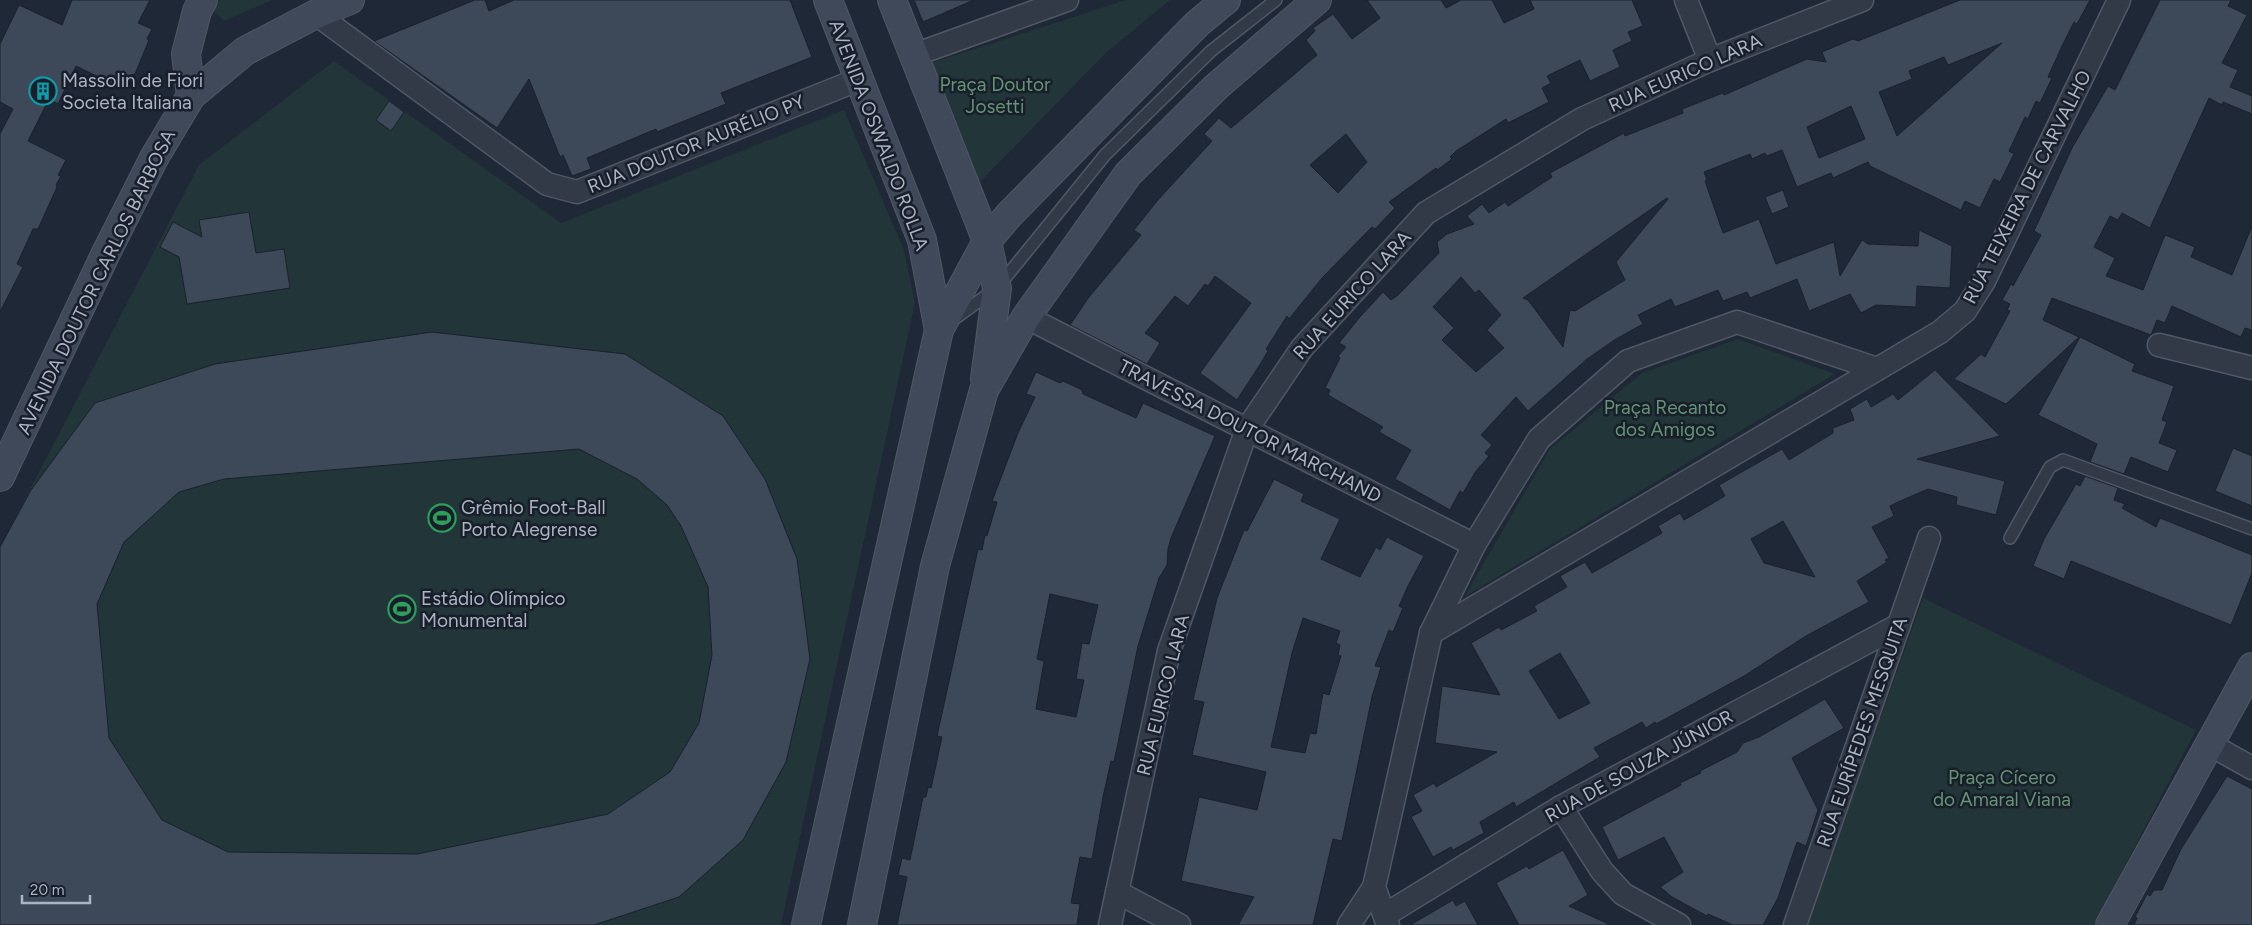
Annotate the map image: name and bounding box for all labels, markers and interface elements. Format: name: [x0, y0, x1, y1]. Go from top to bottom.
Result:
street label: AVENIDA OSWALDO ROLLA: [824, 16, 934, 254]
street label: RUA EURICO LARA: [1605, 29, 1765, 117]
street label: RUA TEIXEIRA DE CARVALHO: [1958, 66, 2096, 308]
place label: Massolin de Fiori Societa Italiana: [62, 69, 203, 114]
park label: Praça Doutor Josetti: [940, 73, 1051, 118]
building icon: Massolin de Fiori Societa Italiana: [28, 76, 58, 106]
street label: RUA DOUTOR AURÉLIO PY: [584, 90, 808, 198]
street label: AVENIDA DOUTOR CARLOS BARBOSA: [12, 126, 180, 438]
street label: RUA EURICO LARA: [1288, 226, 1416, 364]
street label: TRAVESSA DOUTOR MARCHAND: [1115, 354, 1385, 508]
park label: Praça Recanto dos Amigos: [1604, 396, 1726, 441]
place label: Grêmio Foot-Ball Porto Alegrense: [461, 496, 606, 541]
sports icon: Grêmio Foot-Ball Porto Alegrense: [427, 503, 457, 533]
place label: Estádio Olímpico Monumental: [421, 587, 566, 632]
sports icon: Estádio Olímpico Monumental: [387, 594, 417, 624]
street label: RUA EURICO LARA: [1132, 612, 1194, 778]
street label: RUA EURÍPEDES MESQUITA: [1812, 614, 1912, 850]
street label: RUA DE SOUZA JÚNIOR: [1541, 705, 1737, 827]
park label: Praça Cícero do Amaral Viana: [1933, 766, 2071, 811]
scale bar: [22, 872, 90, 904]
text: 20 m: [30, 881, 64, 899]

